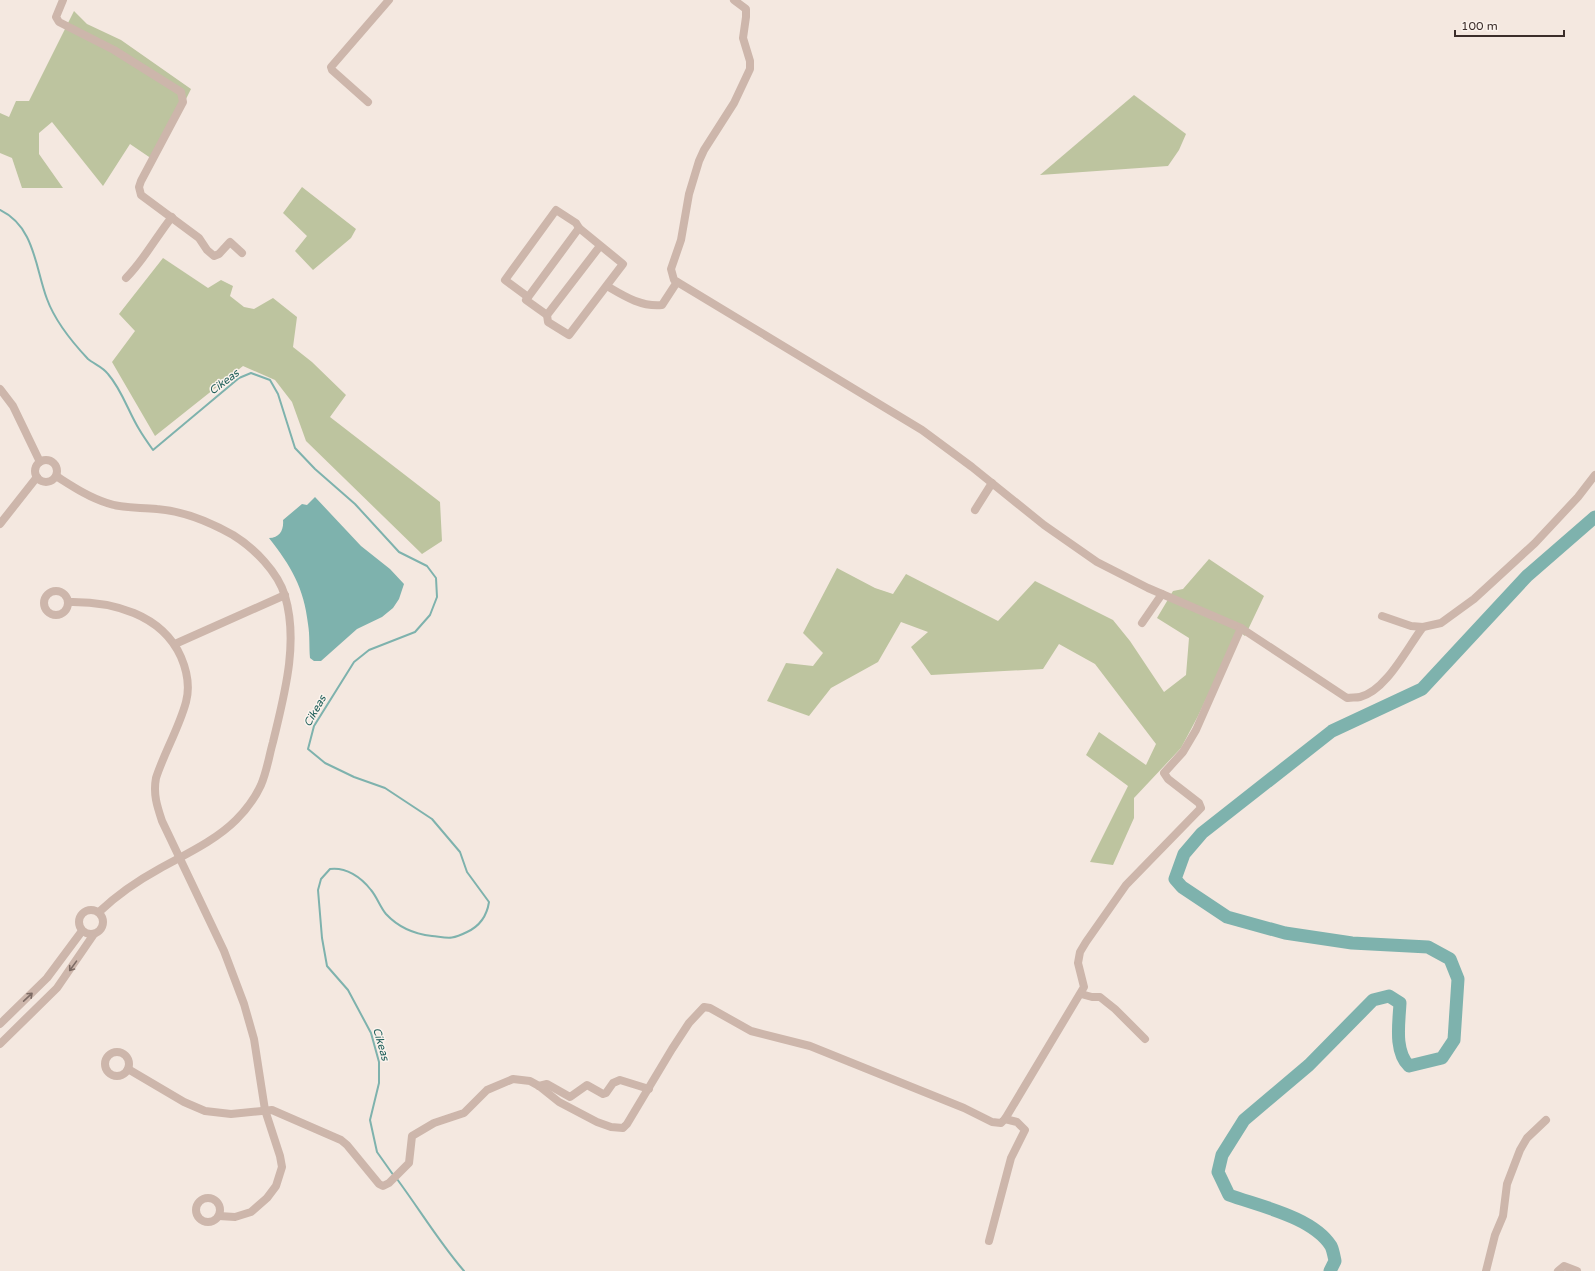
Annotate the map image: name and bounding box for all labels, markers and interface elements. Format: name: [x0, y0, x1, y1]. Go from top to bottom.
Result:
scale bar: [1455, 12, 1564, 38]
text: 100 m: [1461, 19, 1498, 33]
water label: Cikeas: [207, 366, 242, 397]
water label: Cikeas: [301, 692, 329, 729]
one-way arrow: [69, 961, 77, 972]
one-way arrow: [23, 993, 33, 1002]
water label: Cikeas: [370, 1026, 392, 1063]

